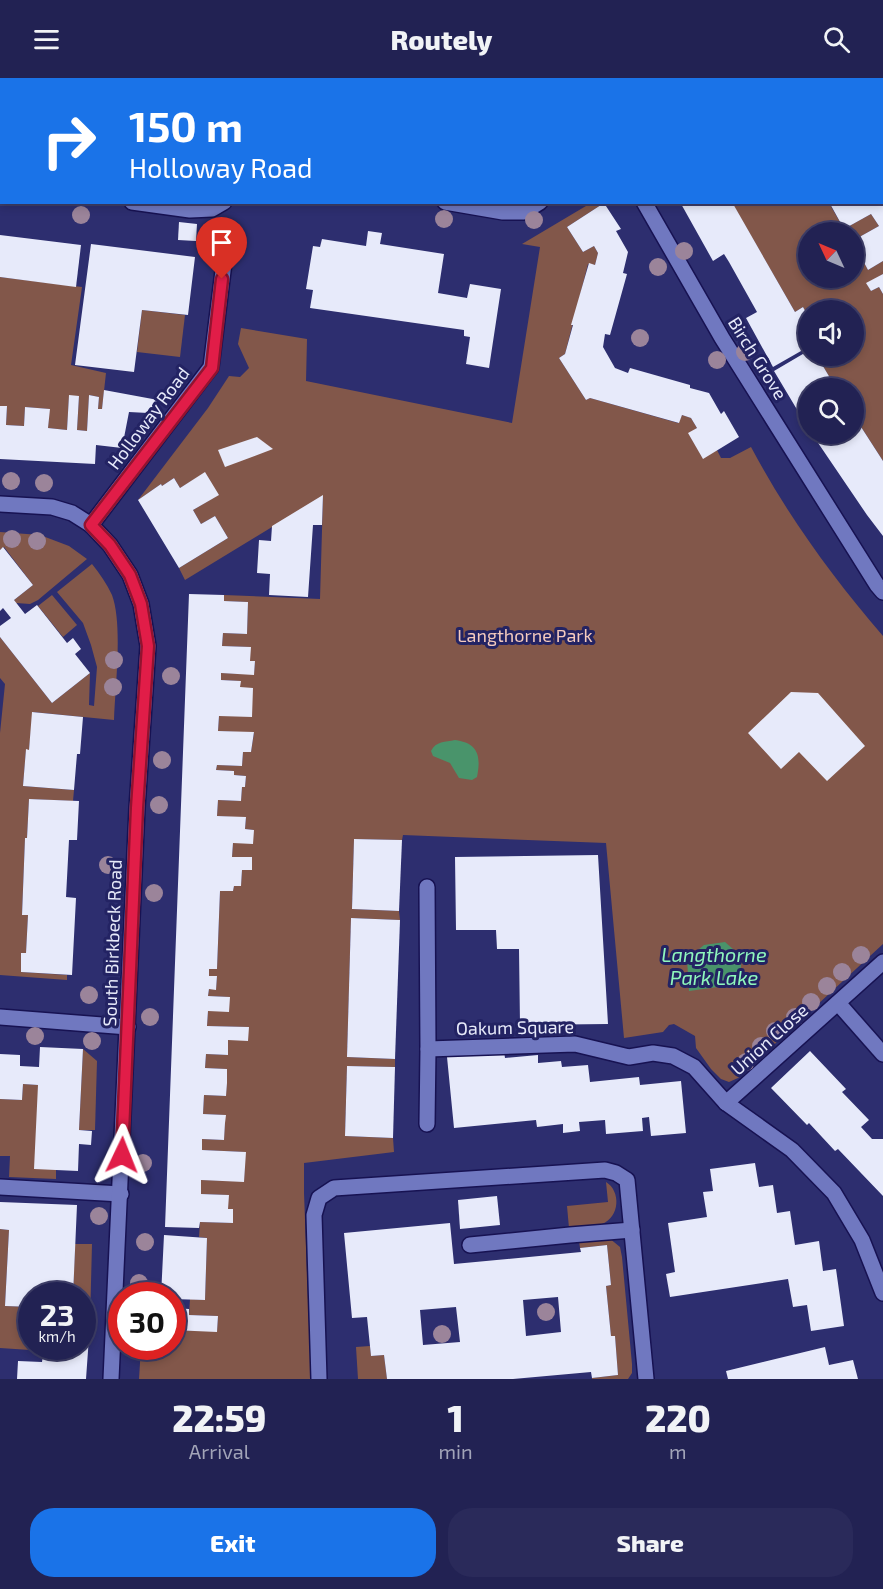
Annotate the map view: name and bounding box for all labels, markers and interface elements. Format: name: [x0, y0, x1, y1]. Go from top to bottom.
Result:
icon: menu: [30, 23, 63, 56]
text: Routely: [391, 23, 492, 55]
icon: search: [820, 23, 853, 56]
text: 150 m: [129, 100, 243, 150]
icon: right: [30, 102, 108, 180]
text: Holloway Road: [129, 151, 313, 183]
pin: [196, 217, 247, 279]
north arrow: [798, 222, 864, 288]
map controls: [798, 222, 864, 444]
icon: arrive: [205, 226, 238, 259]
button: sound: [798, 300, 864, 366]
street label: Birch Grove: [724, 313, 792, 403]
street label: Holloway Road: [102, 363, 194, 473]
button: search: [798, 378, 864, 444]
park label: Langthorne Park: [457, 624, 593, 646]
street label: South Birkbeck Road: [98, 859, 126, 1027]
water label: Langthorne Park Lake: [661, 942, 767, 989]
street label: Union Close: [726, 999, 812, 1079]
street label: Oakum Square: [456, 1015, 574, 1039]
position arrow: [90, 1123, 154, 1187]
speed limit sign: 30: [108, 1282, 186, 1360]
text: 23: [40, 1296, 74, 1332]
text: km/h: [38, 1327, 76, 1345]
text: 22:59: [172, 1396, 266, 1439]
text: 1: [447, 1396, 464, 1439]
text: 220: [645, 1396, 711, 1439]
text: Arrival: [189, 1439, 250, 1463]
text: min: [439, 1439, 473, 1463]
text: m: [669, 1439, 687, 1463]
button: Exit: [30, 1508, 436, 1577]
button: Share: [448, 1508, 853, 1577]

